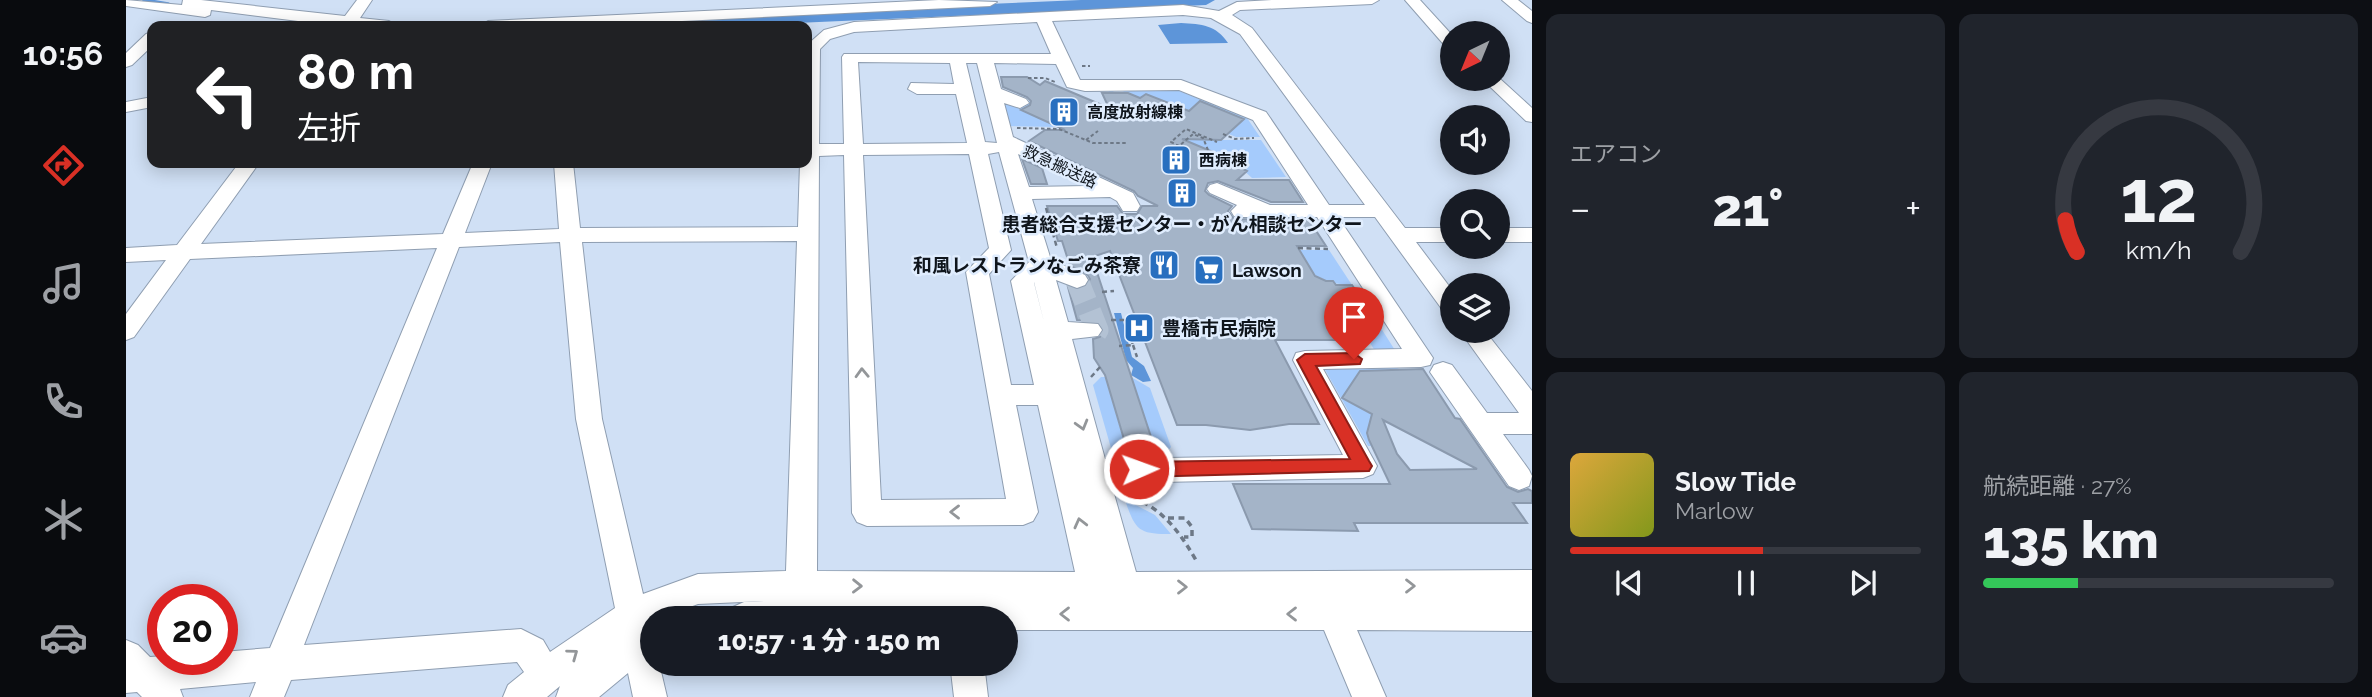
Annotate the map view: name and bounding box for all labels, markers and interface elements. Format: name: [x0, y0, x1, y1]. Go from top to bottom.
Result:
north arrow: [1440, 21, 1510, 91]
map controls: [1440, 21, 1510, 343]
text: 10:56: [23, 35, 103, 72]
text: 80 m: [297, 43, 414, 100]
icon: left: [182, 49, 273, 140]
building icon: 高度放射線棟: [1047, 95, 1081, 129]
place label: 高度放射線棟: [1087, 103, 1183, 122]
button: sound: [1440, 105, 1510, 175]
text: 左折: [297, 109, 361, 146]
text: エアコン: [1570, 140, 1662, 167]
icon: directions: [39, 141, 88, 190]
street label: 救急搬送路: [1020, 141, 1100, 192]
building icon: 西病棟: [1159, 143, 1193, 177]
place label: 西病棟: [1199, 151, 1247, 170]
text: 12: [2120, 154, 2197, 239]
building icon: 患者総合支援センター・がん相談センター: [1165, 176, 1199, 210]
text: 21°: [1712, 177, 1783, 238]
text: −: [1570, 186, 1590, 231]
text: +: [1905, 186, 1921, 231]
button: search: [1440, 189, 1510, 259]
place label: 患者総合支援センター・がん相談センター: [1001, 213, 1363, 235]
text: km/h: [2126, 235, 2191, 265]
restaurant icon: 和風レストランなごみ茶寮: [1147, 248, 1181, 282]
supermarket icon: Lawson: [1192, 253, 1226, 287]
place label: 和風レストランなごみ茶寮: [913, 254, 1141, 276]
icon: music: [39, 259, 88, 308]
place label: Lawson: [1232, 259, 1302, 281]
button: layers: [1440, 273, 1510, 343]
pin: [1324, 287, 1384, 359]
icon: arrive: [1335, 298, 1373, 336]
hospital icon: 豊橋市民病院: [1122, 311, 1156, 345]
place label: 豊橋市民病院: [1162, 317, 1276, 339]
one-way arrow: [855, 367, 870, 378]
icon: phone: [39, 377, 88, 426]
one-way arrow: [1074, 419, 1088, 431]
position arrow: [1102, 432, 1176, 506]
text: Slow Tide: [1675, 467, 1796, 497]
text: 航続距離 · 27%: [1983, 472, 2132, 499]
icon: climate: [39, 495, 88, 544]
text: Marlow: [1675, 497, 1754, 524]
one-way arrow: [949, 504, 960, 520]
text: 135 km: [1983, 509, 2159, 570]
one-way arrow: [1074, 517, 1088, 529]
icon: previous: [1610, 564, 1648, 602]
icon: pause: [1727, 564, 1765, 602]
icon: next: [1844, 564, 1882, 602]
one-way arrow: [852, 578, 863, 594]
one-way arrow: [1405, 578, 1416, 594]
one-way arrow: [1178, 579, 1188, 595]
speed limit sign: 20: [147, 584, 238, 675]
one-way arrow: [1059, 606, 1070, 622]
one-way arrow: [1287, 606, 1297, 622]
icon: car: [39, 613, 88, 662]
text: 10:57 · 1 分 · 150 m: [718, 626, 940, 656]
one-way arrow: [565, 650, 578, 663]

